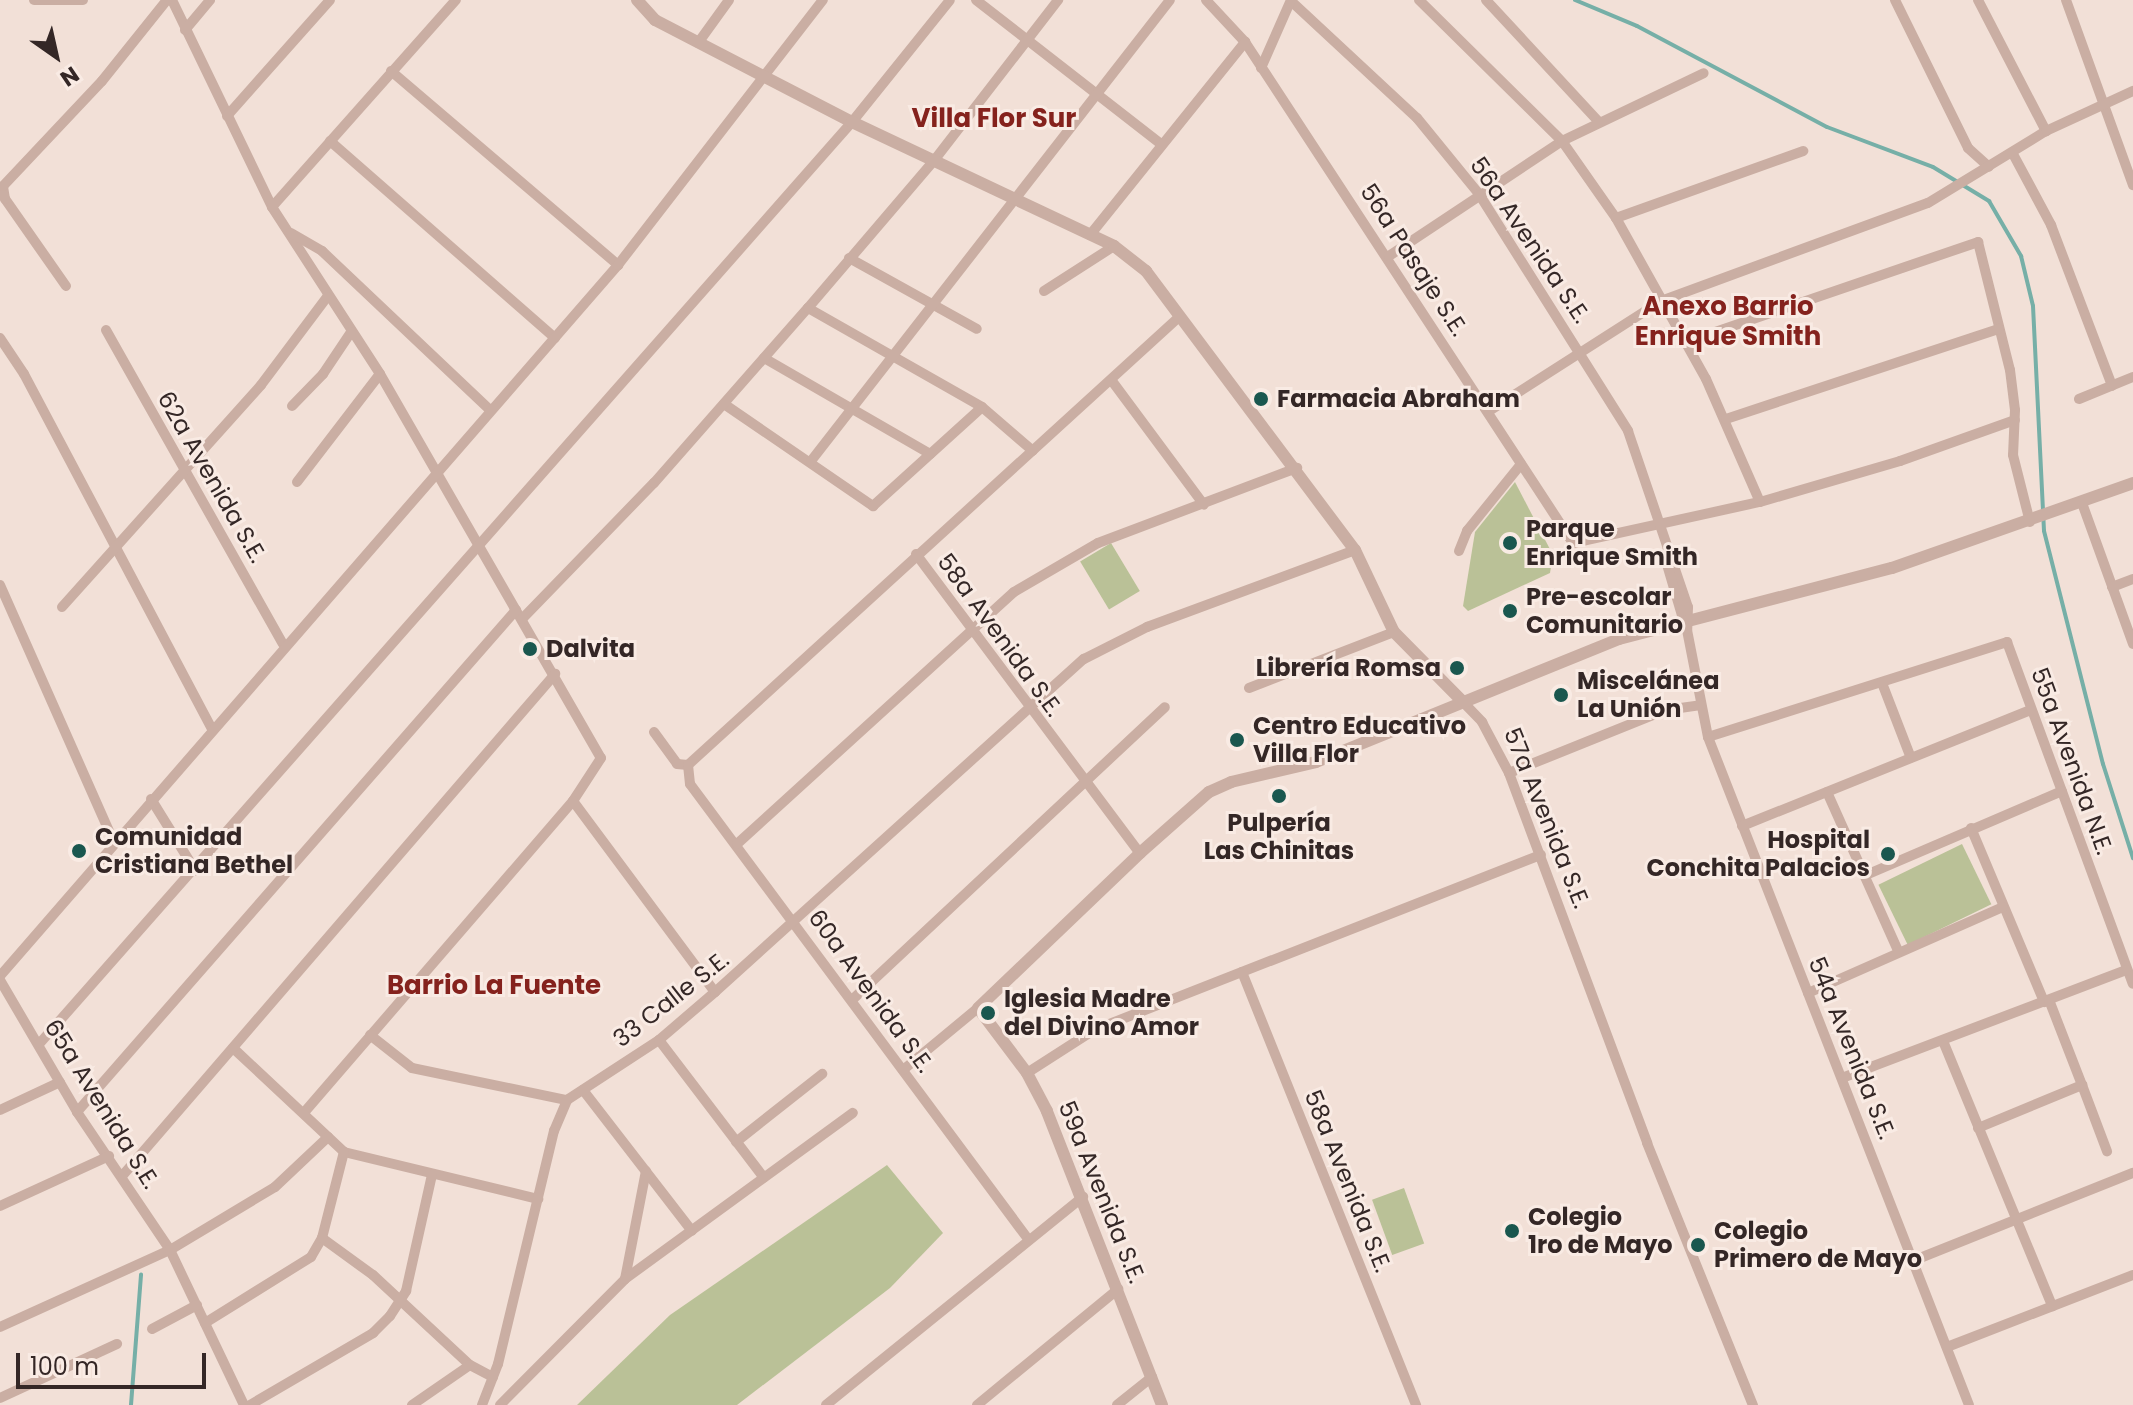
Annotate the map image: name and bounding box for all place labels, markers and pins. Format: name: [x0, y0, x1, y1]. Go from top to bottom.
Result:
place label: Farmacia Abraham: [1277, 385, 1520, 413]
marker: Farmacia Abraham: [1252, 390, 1270, 408]
place label: Parque Enrique Smith: [1526, 515, 1698, 571]
marker: Parque Enrique Smith: [1501, 534, 1519, 552]
place label: Pre-escolar Comunitario: [1526, 583, 1683, 639]
marker: Pre-escolar Comunitario: [1501, 602, 1519, 620]
place label: Dalvita: [546, 635, 635, 663]
marker: Dalvita: [521, 640, 539, 658]
place label: Librería Romsa: [1256, 654, 1441, 682]
marker: Librería Romsa: [1448, 659, 1466, 677]
place label: Miscelánea La Unión: [1577, 667, 1719, 723]
marker: Miscelánea La Unión: [1552, 686, 1570, 704]
place label: Centro Educativo Villa Flor: [1253, 712, 1466, 768]
marker: Centro Educativo Villa Flor: [1228, 731, 1246, 749]
marker: Pulpería Las Chinitas: [1270, 787, 1288, 805]
place label: Pulpería Las Chinitas: [1204, 809, 1354, 865]
place label: Comunidad Cristiana Bethel: [95, 823, 293, 879]
place label: Hospital Conchita Palacios: [1646, 826, 1870, 882]
marker: Comunidad Cristiana Bethel: [70, 842, 88, 860]
marker: Hospital Conchita Palacios: [1877, 843, 1899, 865]
place label: Iglesia Madre del Divino Amor: [1004, 985, 1199, 1041]
marker: Iglesia Madre del Divino Amor: [979, 1004, 997, 1022]
place label: Colegio 1ro de Mayo: [1528, 1203, 1673, 1259]
place label: Colegio Primero de Mayo: [1714, 1217, 1922, 1273]
marker: Colegio 1ro de Mayo: [1503, 1222, 1521, 1240]
marker: Colegio Primero de Mayo: [1689, 1236, 1707, 1254]

